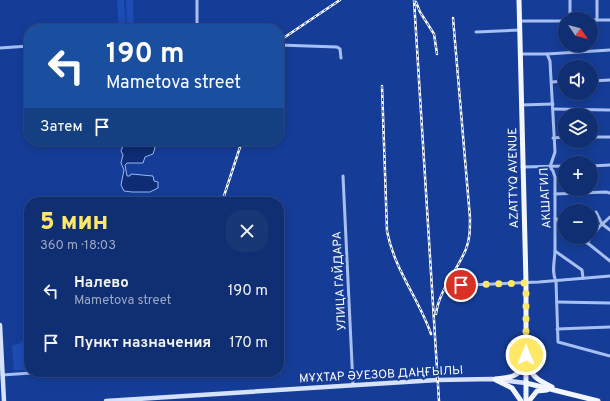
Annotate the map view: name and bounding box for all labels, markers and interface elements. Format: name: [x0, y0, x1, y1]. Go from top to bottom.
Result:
north arrow: [558, 12, 598, 52]
map controls: [558, 12, 598, 244]
text: 190 m: [106, 37, 184, 73]
icon: left: [40, 40, 92, 92]
button: sound: [558, 60, 598, 100]
text: Mametova street: [106, 72, 241, 95]
button: layers: [558, 108, 598, 148]
icon: arrive: [91, 116, 113, 138]
text: Затем: [40, 118, 83, 137]
street label: AZATTYQ AVENUE: [505, 128, 523, 228]
button: +: [558, 156, 598, 196]
street label: АКШАГИЛ: [536, 167, 556, 229]
button: −: [558, 204, 598, 244]
text: 5 мин: [40, 208, 108, 238]
button: close: [226, 210, 268, 252]
street label: УЛИЦА ГАЙДАРА: [329, 231, 351, 331]
text: 360 m · 18:03: [40, 238, 116, 254]
pin: [444, 268, 478, 302]
text: Налево: [74, 274, 129, 293]
icon: arrive: [450, 274, 472, 296]
icon: left: [40, 280, 62, 302]
text: 190 m: [228, 282, 268, 301]
text: Mametova street: [74, 293, 172, 309]
icon: arrive: [40, 332, 62, 354]
text: Пункт назначения: [74, 334, 211, 353]
text: 170 m: [229, 334, 268, 353]
position arrow: [505, 334, 547, 376]
street label: МҰХТАР ӘУЕЗОВ ДАҢҒЫЛЫ: [299, 363, 464, 387]

